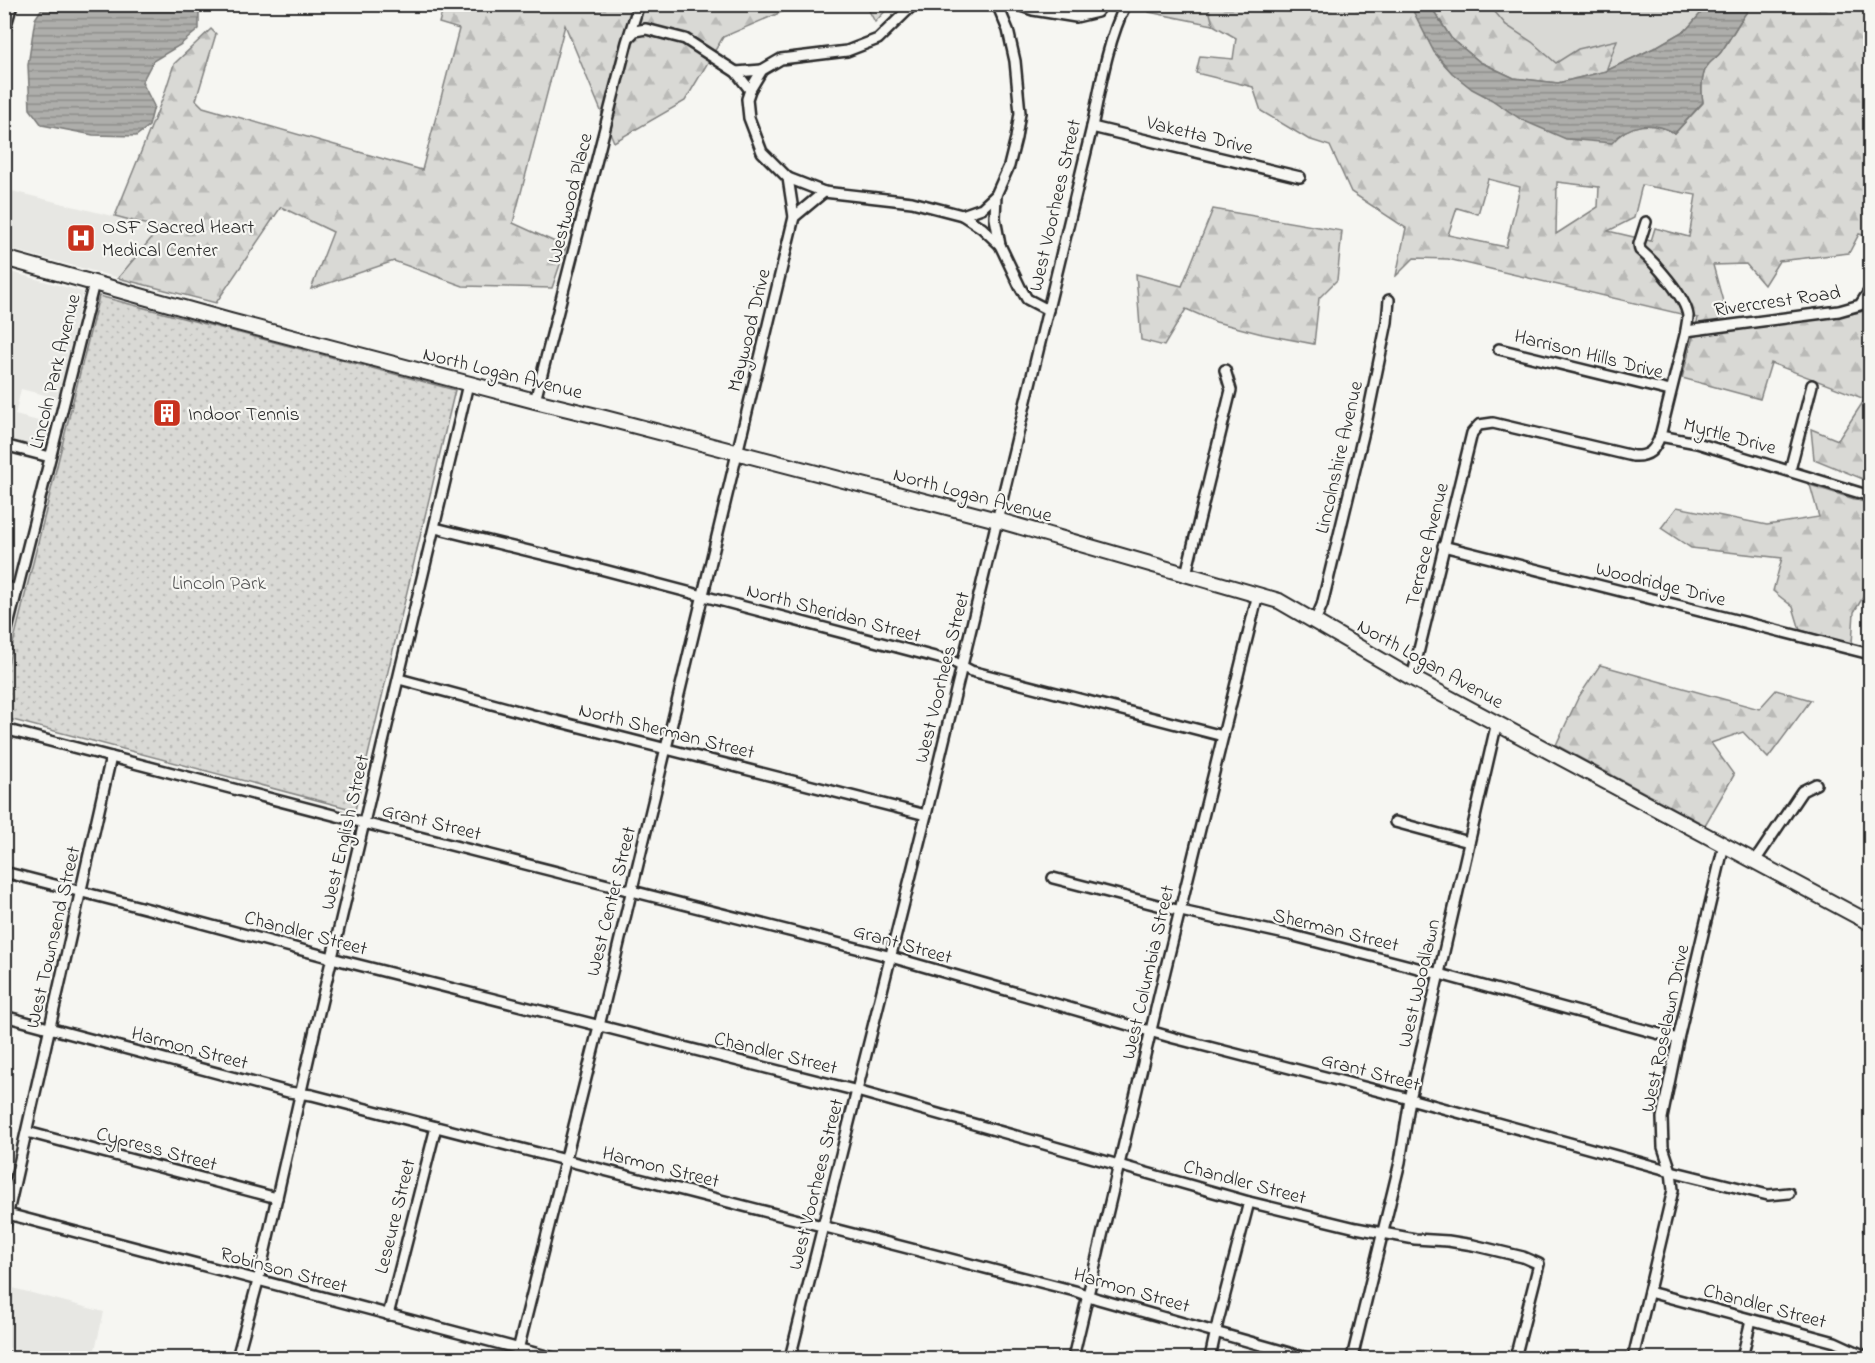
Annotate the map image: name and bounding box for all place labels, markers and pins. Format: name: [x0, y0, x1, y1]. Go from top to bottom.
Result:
place label: OSF Sacred Heart Medical Center: [102, 214, 254, 266]
hospital icon: OSF Sacred Heart Medical Center: [65, 222, 97, 254]
building icon: Indoor Tennis: [151, 397, 183, 429]
place label: Indoor Tennis: [188, 401, 300, 430]

